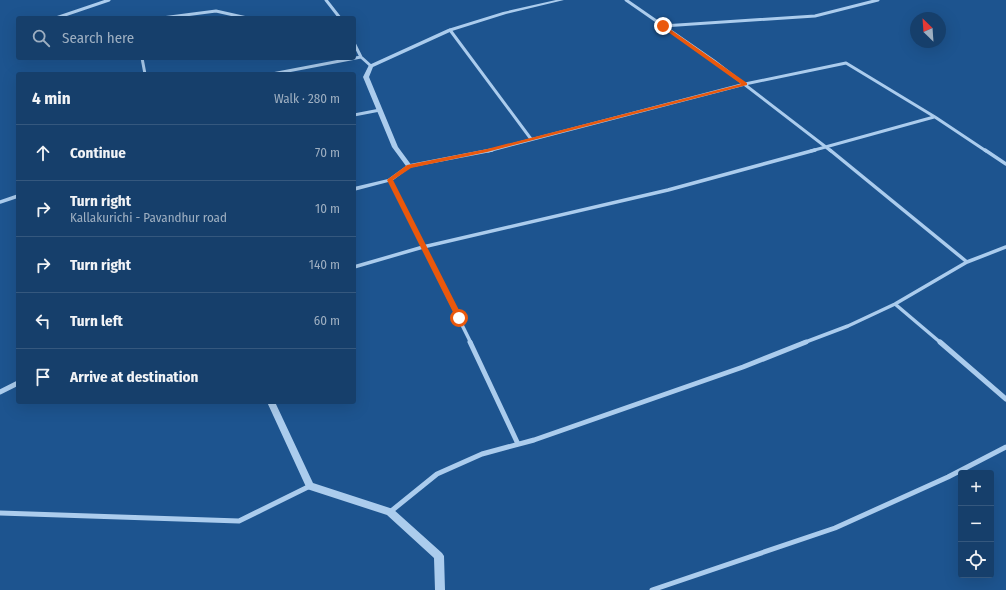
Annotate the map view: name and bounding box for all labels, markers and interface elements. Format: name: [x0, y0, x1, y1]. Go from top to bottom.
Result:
north arrow: [910, 12, 946, 48]
search box: [16, 16, 356, 60]
route end: [654, 17, 672, 35]
icon: search: [30, 27, 52, 49]
text: Search here: [62, 29, 134, 47]
text: 4 min: [32, 88, 71, 109]
text: Walk · 280 m: [274, 91, 340, 106]
icon: ahead: [32, 142, 54, 164]
text: Continue: [70, 144, 126, 162]
text: 70 m: [315, 145, 340, 160]
text: Turn right: [70, 192, 131, 210]
icon: right: [32, 198, 54, 220]
text: 10 m: [315, 201, 340, 216]
text: Kallakurichi - Pavandhur road: [70, 210, 227, 225]
icon: right: [32, 254, 54, 276]
text: Turn right: [70, 256, 131, 274]
text: 140 m: [309, 257, 340, 272]
route start: [450, 309, 468, 327]
icon: left: [32, 310, 54, 332]
text: Turn left: [70, 312, 123, 330]
text: 60 m: [314, 313, 340, 328]
icon: arrive: [32, 366, 54, 388]
text: Arrive at destination: [70, 368, 198, 386]
map controls: [958, 470, 994, 578]
button: +: [958, 470, 994, 506]
button: −: [958, 506, 994, 542]
button: locate: [958, 542, 994, 578]

